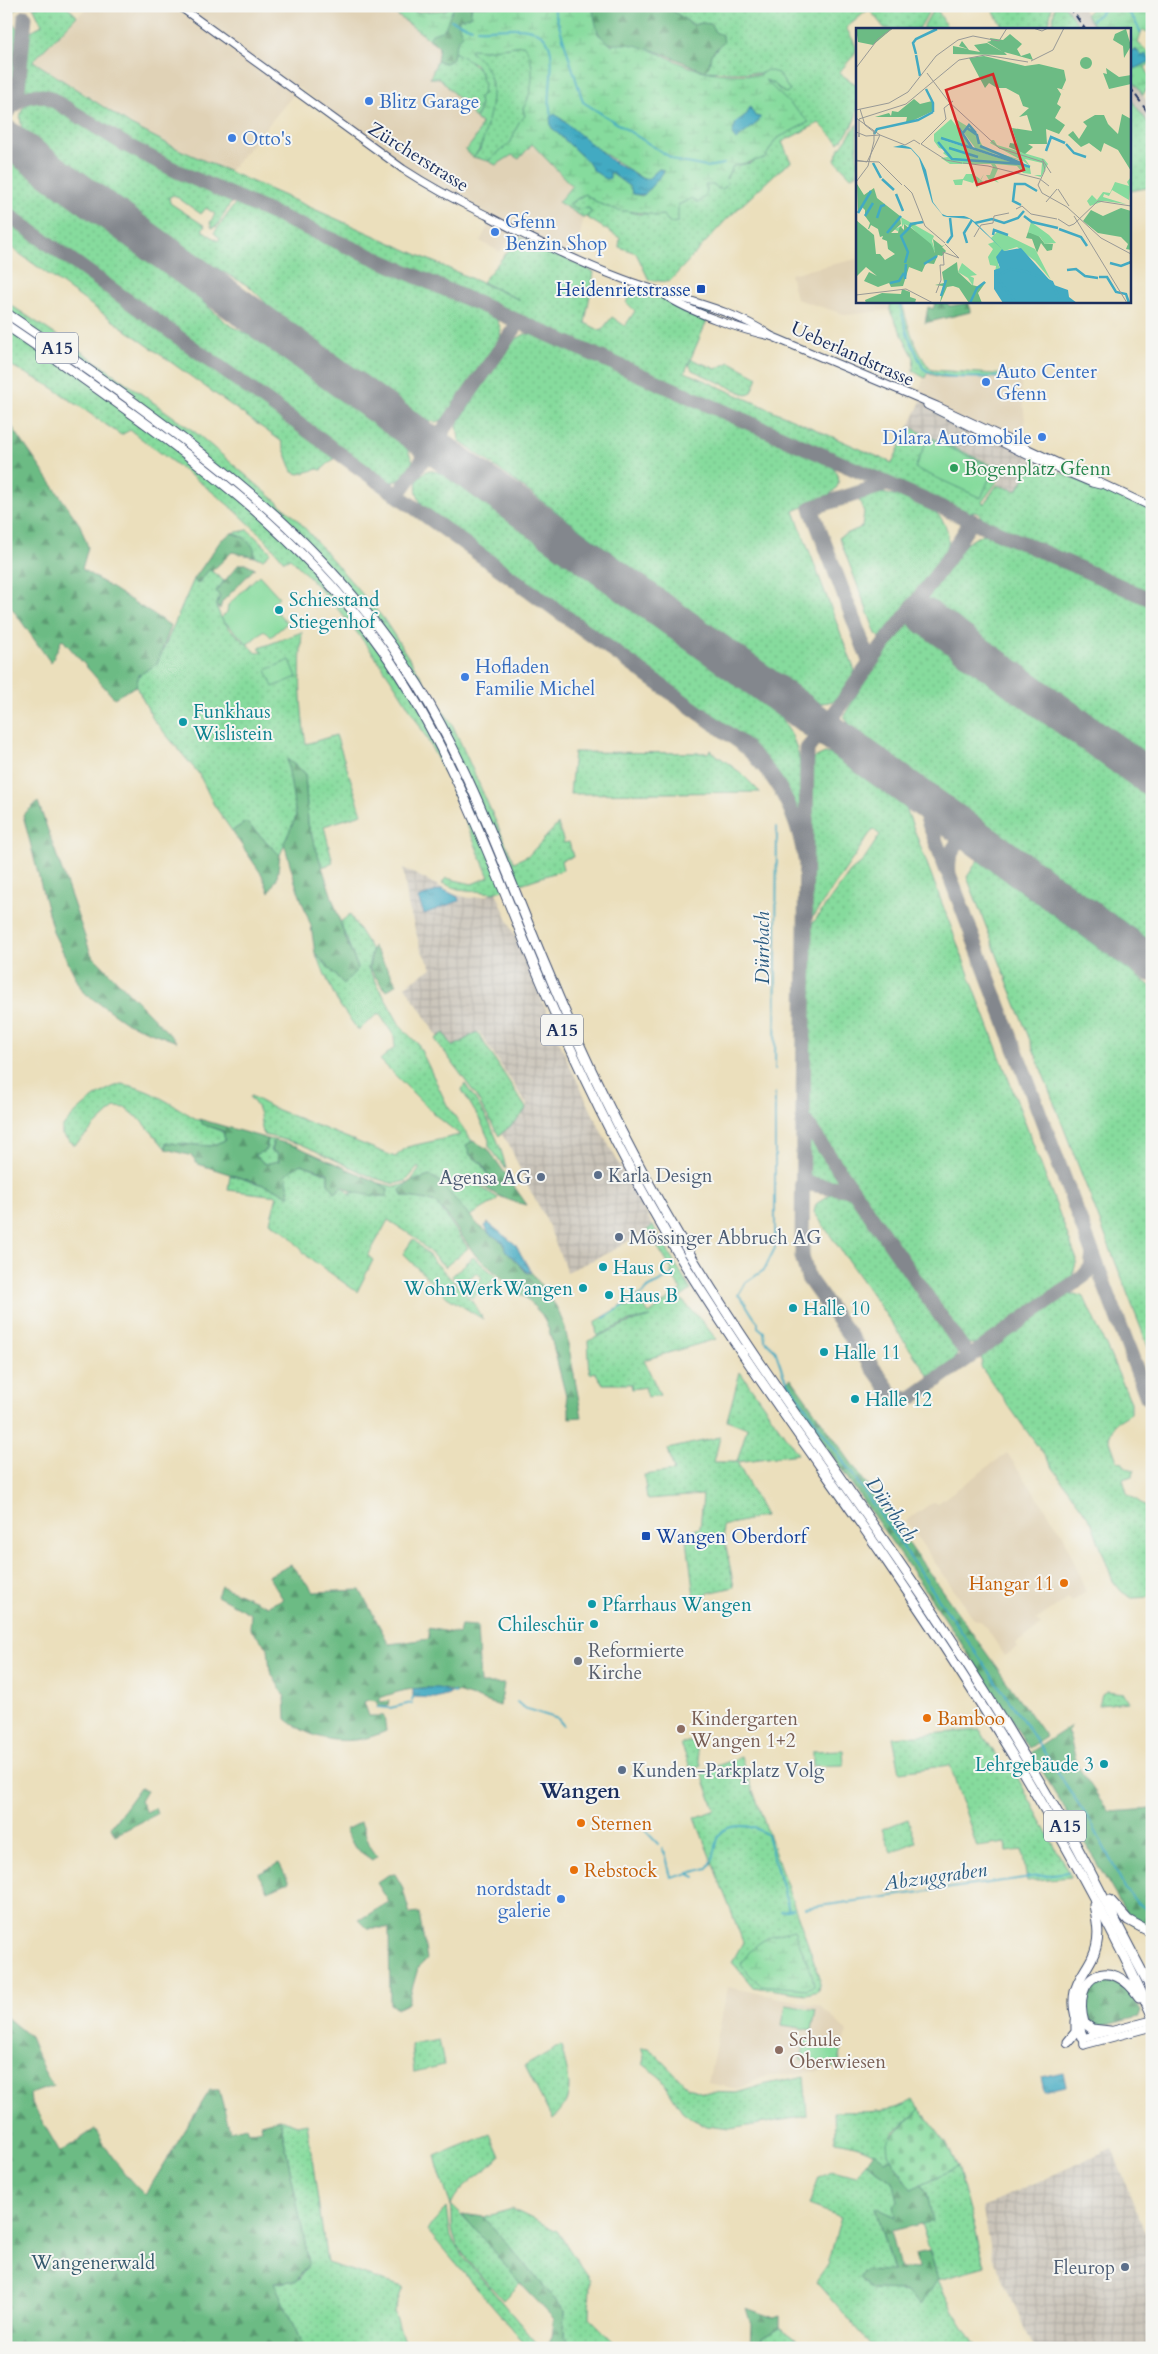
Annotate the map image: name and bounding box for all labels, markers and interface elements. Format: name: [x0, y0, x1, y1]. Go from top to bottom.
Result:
inset map: [856, 28, 1130, 302]
place label: Blitz Garage: [379, 89, 479, 115]
marker: Blitz Garage: [363, 95, 375, 107]
street label: Zürcherstrasse: [363, 116, 474, 198]
place label: Otto's: [242, 126, 291, 152]
marker: Otto's: [226, 132, 238, 144]
place label: Gfenn Benzin Shop: [505, 209, 607, 257]
marker: Gfenn Benzin Shop: [489, 226, 501, 238]
place label: Heidenrietstrasse: [556, 277, 691, 303]
marker: Heidenrietstrasse: [695, 283, 707, 295]
street label: Ueberlandstrasse: [787, 315, 918, 393]
road number: A15: [36, 332, 78, 363]
place label: Auto Center Gfenn: [996, 359, 1097, 407]
marker: Auto Center Gfenn: [980, 376, 992, 388]
place label: Dilara Automobile: [882, 425, 1032, 451]
marker: Dilara Automobile: [1036, 431, 1048, 443]
place label: Bogenplatz Gfenn: [964, 456, 1111, 482]
marker: Bogenplatz Gfenn: [948, 462, 960, 474]
place label: Schiesstand Stiegenhof: [289, 587, 379, 635]
marker: Schiesstand Stiegenhof: [273, 604, 285, 616]
place label: Hofladen Familie Michel: [475, 654, 595, 702]
marker: Hofladen Familie Michel: [459, 671, 471, 683]
place label: Funkhaus Wislistein: [192, 699, 273, 747]
marker: Funkhaus Wislistein: [177, 716, 189, 728]
water label: Dürrbach: [749, 911, 776, 985]
road number: A15: [541, 1014, 583, 1046]
place label: Karla Design: [608, 1163, 713, 1189]
place label: Agensa AG: [439, 1165, 531, 1191]
marker: Karla Design: [592, 1169, 604, 1181]
marker: Agensa AG: [535, 1171, 547, 1183]
place label: Mössinger Abbruch AG: [629, 1225, 821, 1251]
marker: Mössinger Abbruch AG: [613, 1231, 625, 1243]
place label: Haus C: [613, 1255, 674, 1281]
marker: Haus C: [597, 1261, 609, 1273]
place label: WohnWerkWangen: [403, 1276, 573, 1302]
marker: WohnWerkWangen: [577, 1282, 589, 1294]
place label: Haus B: [619, 1283, 678, 1309]
marker: Haus B: [603, 1289, 615, 1301]
place label: Halle 10: [803, 1296, 870, 1322]
marker: Halle 10: [787, 1302, 799, 1314]
place label: Halle 11: [834, 1340, 901, 1366]
marker: Halle 11: [818, 1346, 830, 1358]
place label: Halle 12: [865, 1387, 932, 1413]
marker: Halle 12: [849, 1393, 861, 1405]
water label: Dürrbach: [860, 1472, 924, 1547]
place label: Wangen Oberdorf: [655, 1524, 810, 1550]
marker: Wangen Oberdorf: [640, 1530, 652, 1542]
place label: Hangar 11: [969, 1571, 1054, 1597]
marker: Hangar 11: [1058, 1577, 1070, 1589]
place label: Pfarrhaus Wangen: [602, 1592, 752, 1618]
marker: Pfarrhaus Wangen: [586, 1598, 598, 1610]
place label: Chileschür: [497, 1612, 584, 1638]
marker: Chileschür: [588, 1618, 600, 1630]
place label: Reformierte Kirche: [588, 1638, 684, 1686]
marker: Reformierte Kirche: [572, 1655, 584, 1667]
place label: Kindergarten Wangen 1+2: [690, 1706, 798, 1754]
place label: Bamboo: [937, 1706, 1005, 1732]
marker: Bamboo: [921, 1712, 933, 1724]
marker: Kindergarten Wangen 1+2: [675, 1723, 687, 1735]
place label: Lehrgebäude 3: [975, 1752, 1094, 1778]
place label: Kunden-Parkplatz Volg: [632, 1758, 825, 1784]
marker: Lehrgebäude 3: [1098, 1758, 1110, 1770]
marker: Kunden-Parkplatz Volg: [616, 1764, 628, 1776]
district label: Wangen: [539, 1777, 621, 1806]
road number: A15: [1044, 1810, 1086, 1842]
place label: Sternen: [591, 1811, 653, 1837]
marker: Sternen: [575, 1817, 587, 1829]
water label: Abzuggraben: [881, 1856, 989, 1897]
place label: Rebstock: [584, 1858, 658, 1884]
marker: Rebstock: [568, 1864, 580, 1876]
place label: nordstadt galerie: [476, 1876, 551, 1924]
marker: nordstadt galerie: [555, 1893, 567, 1905]
place label: Schule Oberwiesen: [789, 2027, 886, 2075]
marker: Schule Oberwiesen: [773, 2044, 785, 2056]
park label: Wangenerwald: [30, 2250, 155, 2276]
place label: Fleurop: [1053, 2255, 1115, 2281]
marker: Fleurop: [1119, 2261, 1131, 2273]

